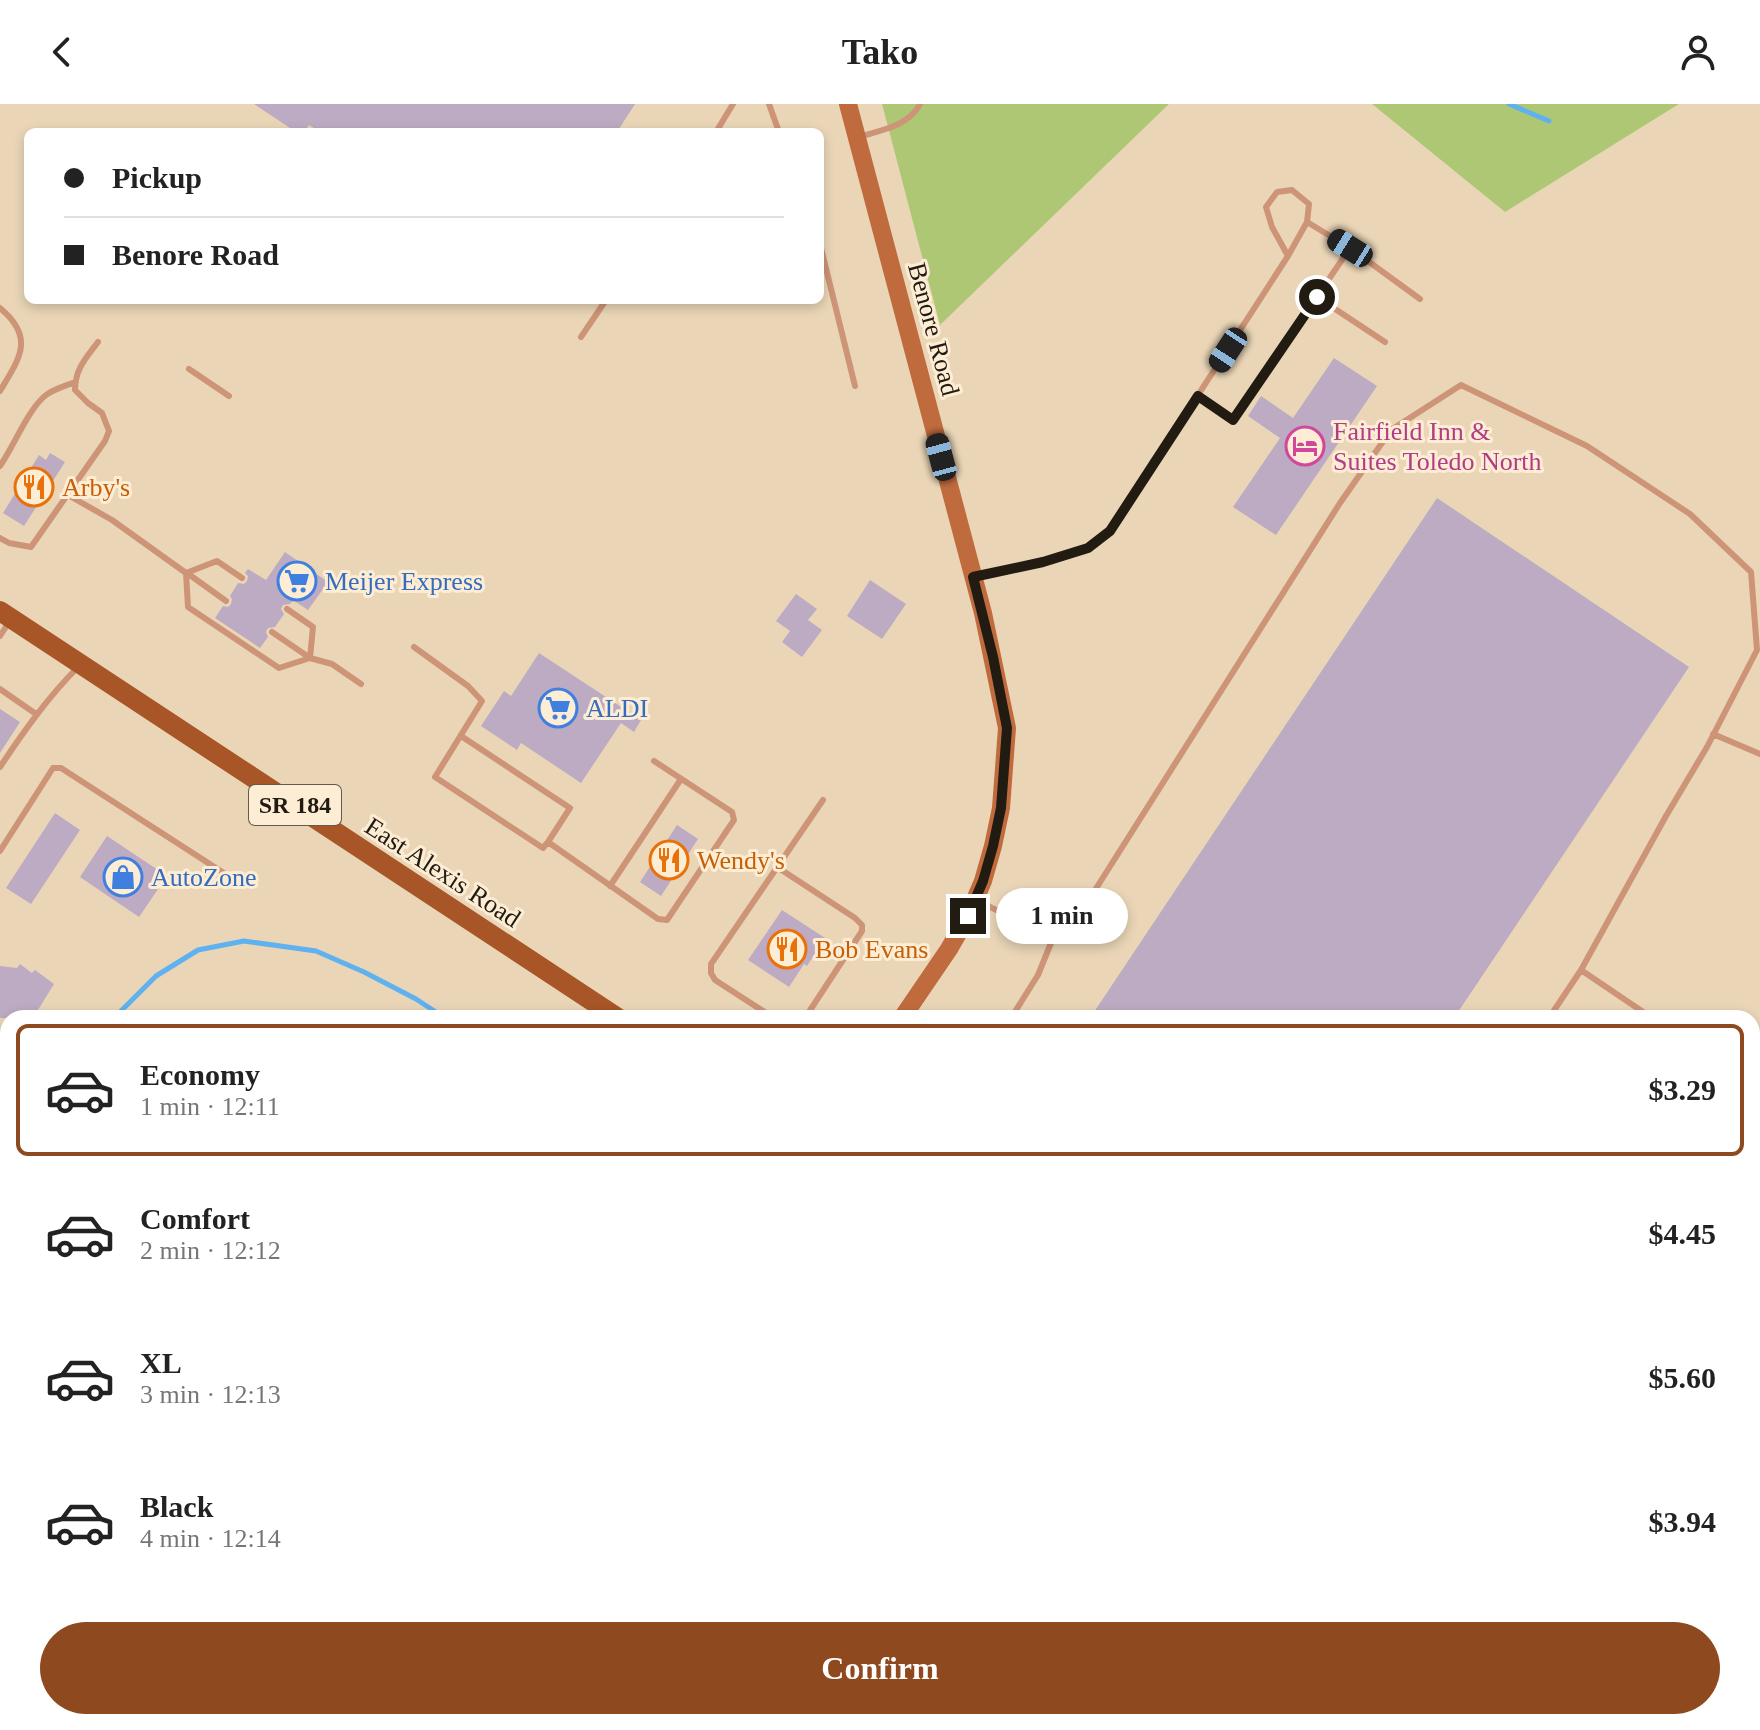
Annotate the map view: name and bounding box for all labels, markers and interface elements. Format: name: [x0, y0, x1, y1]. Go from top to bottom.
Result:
icon: back: [40, 30, 84, 74]
icon: person: [1676, 30, 1720, 74]
text: Tako: [842, 32, 918, 72]
text: Pickup: [112, 161, 202, 194]
car: [1323, 225, 1377, 271]
text: Benore Road: [112, 238, 279, 271]
street label: Benore Road: [902, 259, 965, 399]
route start: [1299, 279, 1335, 315]
car: [1205, 323, 1251, 377]
place label: Fairfield Inn & Suites Toledo North: [1333, 417, 1542, 476]
hotel icon: Fairfield Inn & Suites Toledo North: [1284, 425, 1326, 467]
car: [923, 431, 959, 483]
restaurant icon: Arby's: [13, 466, 55, 508]
place label: Arby's: [62, 473, 130, 502]
supermarket icon: Meijer Express: [276, 560, 318, 602]
place label: Meijer Express: [325, 567, 483, 596]
supermarket icon: ALDI: [537, 687, 579, 729]
place label: ALDI: [586, 694, 648, 723]
road number: SR 184: [249, 785, 341, 825]
street label: East Alexis Road: [360, 811, 526, 933]
restaurant icon: Wendy's: [648, 839, 690, 881]
place label: Wendy's: [697, 846, 785, 875]
shop icon: AutoZone: [102, 856, 144, 898]
place label: AutoZone: [151, 863, 256, 892]
callout: 1 min: [996, 888, 1128, 944]
route end: [950, 898, 986, 934]
text: 1 min: [1031, 901, 1093, 930]
restaurant icon: Bob Evans: [766, 928, 808, 970]
place label: Bob Evans: [815, 935, 928, 964]
icon: car: [44, 1054, 116, 1126]
text: Economy: [140, 1058, 260, 1091]
text: $3.29: [1649, 1073, 1716, 1106]
text: 1 min · 12:11: [140, 1092, 280, 1121]
icon: car: [44, 1198, 116, 1270]
text: Comfort: [140, 1202, 250, 1235]
text: $4.45: [1649, 1217, 1716, 1250]
text: 2 min · 12:12: [140, 1236, 281, 1265]
icon: car: [44, 1342, 116, 1414]
text: XL: [140, 1346, 182, 1379]
text: $5.60: [1649, 1361, 1716, 1394]
text: 3 min · 12:13: [140, 1380, 281, 1409]
icon: car: [44, 1486, 116, 1558]
text: Black: [140, 1490, 213, 1523]
text: $3.94: [1649, 1505, 1716, 1538]
text: 4 min · 12:14: [140, 1524, 281, 1553]
button: Confirm: [40, 1622, 1720, 1714]

